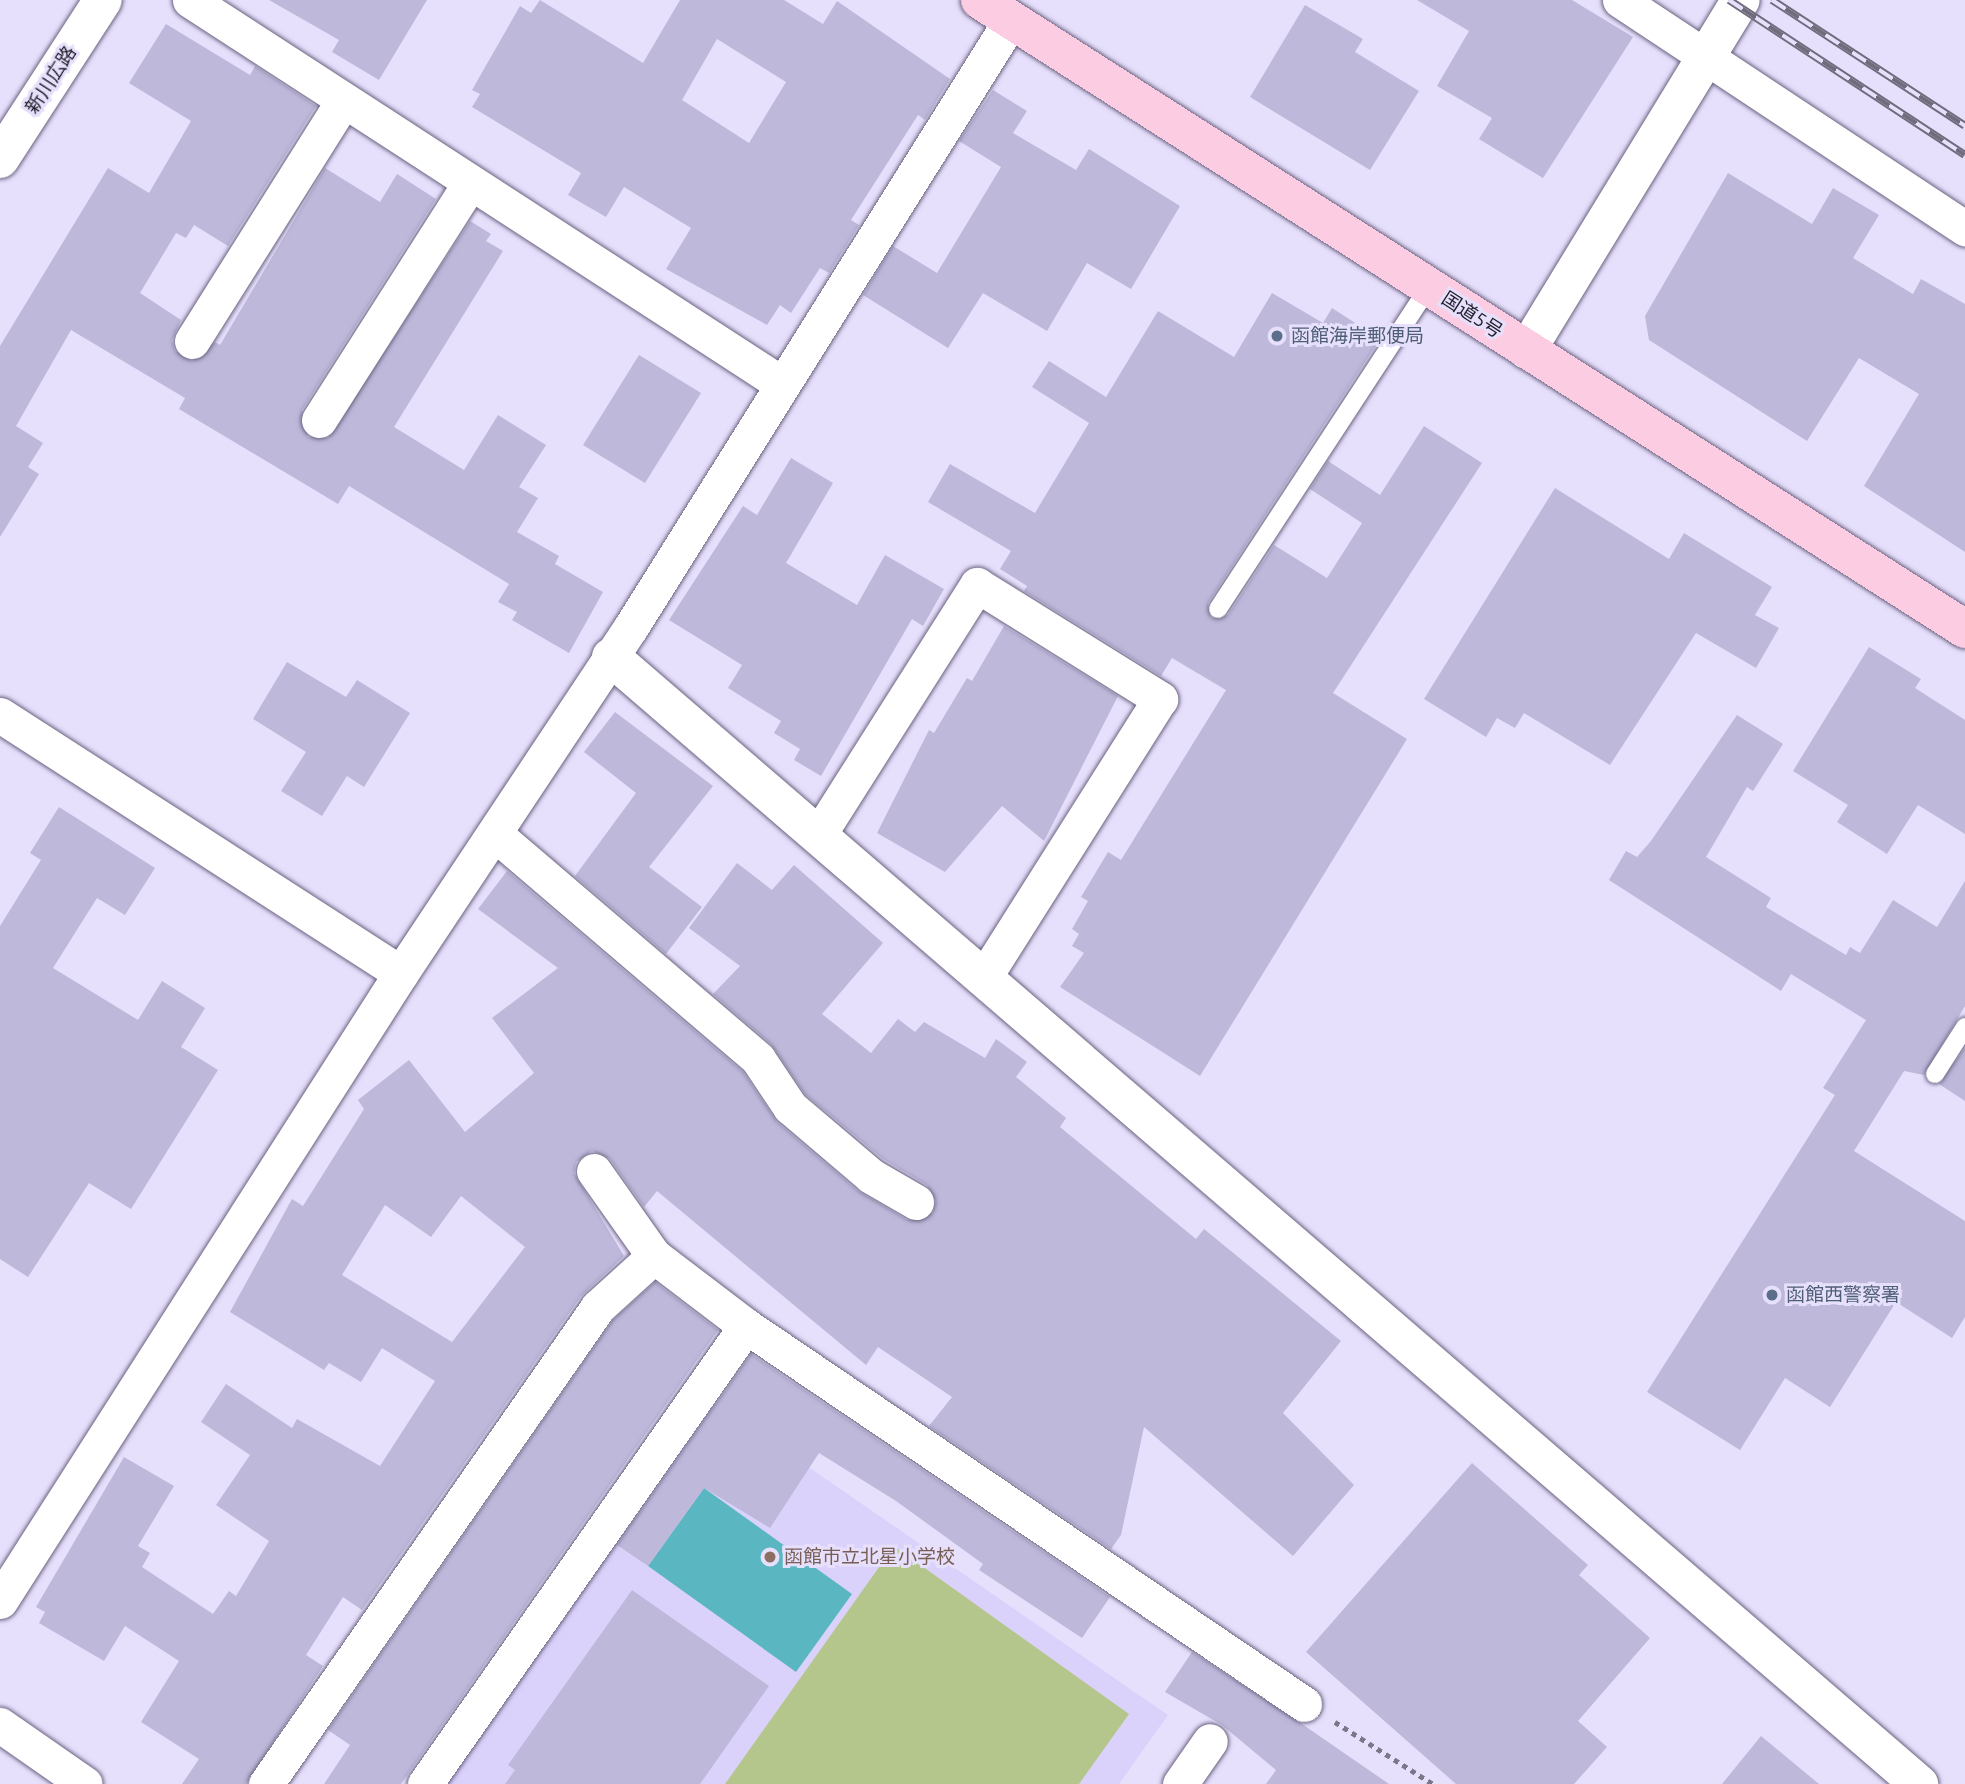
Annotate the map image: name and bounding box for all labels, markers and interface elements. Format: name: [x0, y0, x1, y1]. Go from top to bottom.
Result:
street label: 新川広路: [21, 42, 81, 118]
street label: 国道5号: [1437, 287, 1507, 343]
place label: 函館海岸郵便局: [1291, 325, 1424, 347]
marker: 函館海岸郵便局: [1269, 328, 1285, 344]
place label: 函館西警察署: [1786, 1284, 1900, 1306]
marker: 函館西警察署: [1764, 1287, 1780, 1303]
place label: 函館市立北星小学校: [784, 1546, 955, 1568]
marker: 函館市立北星小学校: [762, 1549, 778, 1565]

